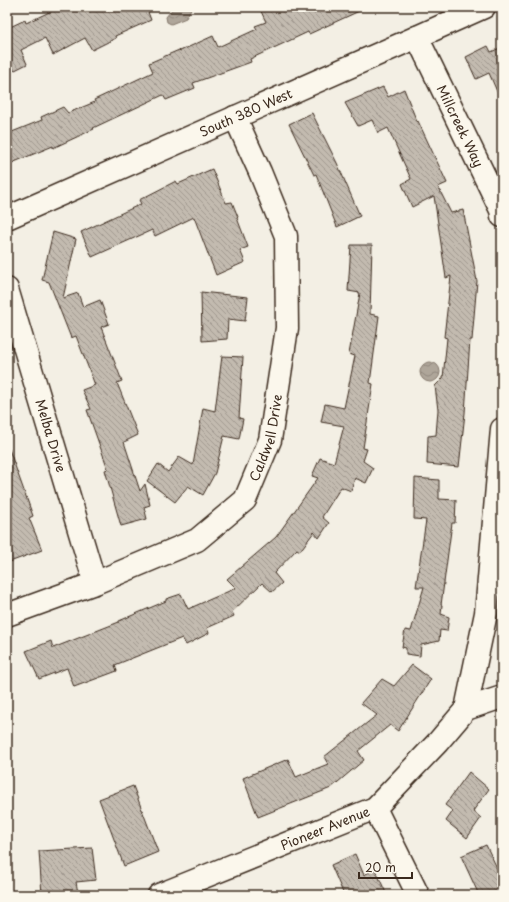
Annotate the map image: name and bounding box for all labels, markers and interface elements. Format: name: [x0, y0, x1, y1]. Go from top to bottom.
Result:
street label: Millcreek Way: [433, 81, 489, 170]
street label: South 380 West: [196, 83, 295, 141]
street label: Caldwell Drive: [244, 393, 286, 484]
street label: Melba Drive: [31, 397, 71, 474]
street label: Pioneer Avenue: [277, 801, 372, 854]
scale bar: [359, 854, 412, 880]
text: 20 m: [365, 858, 396, 876]

